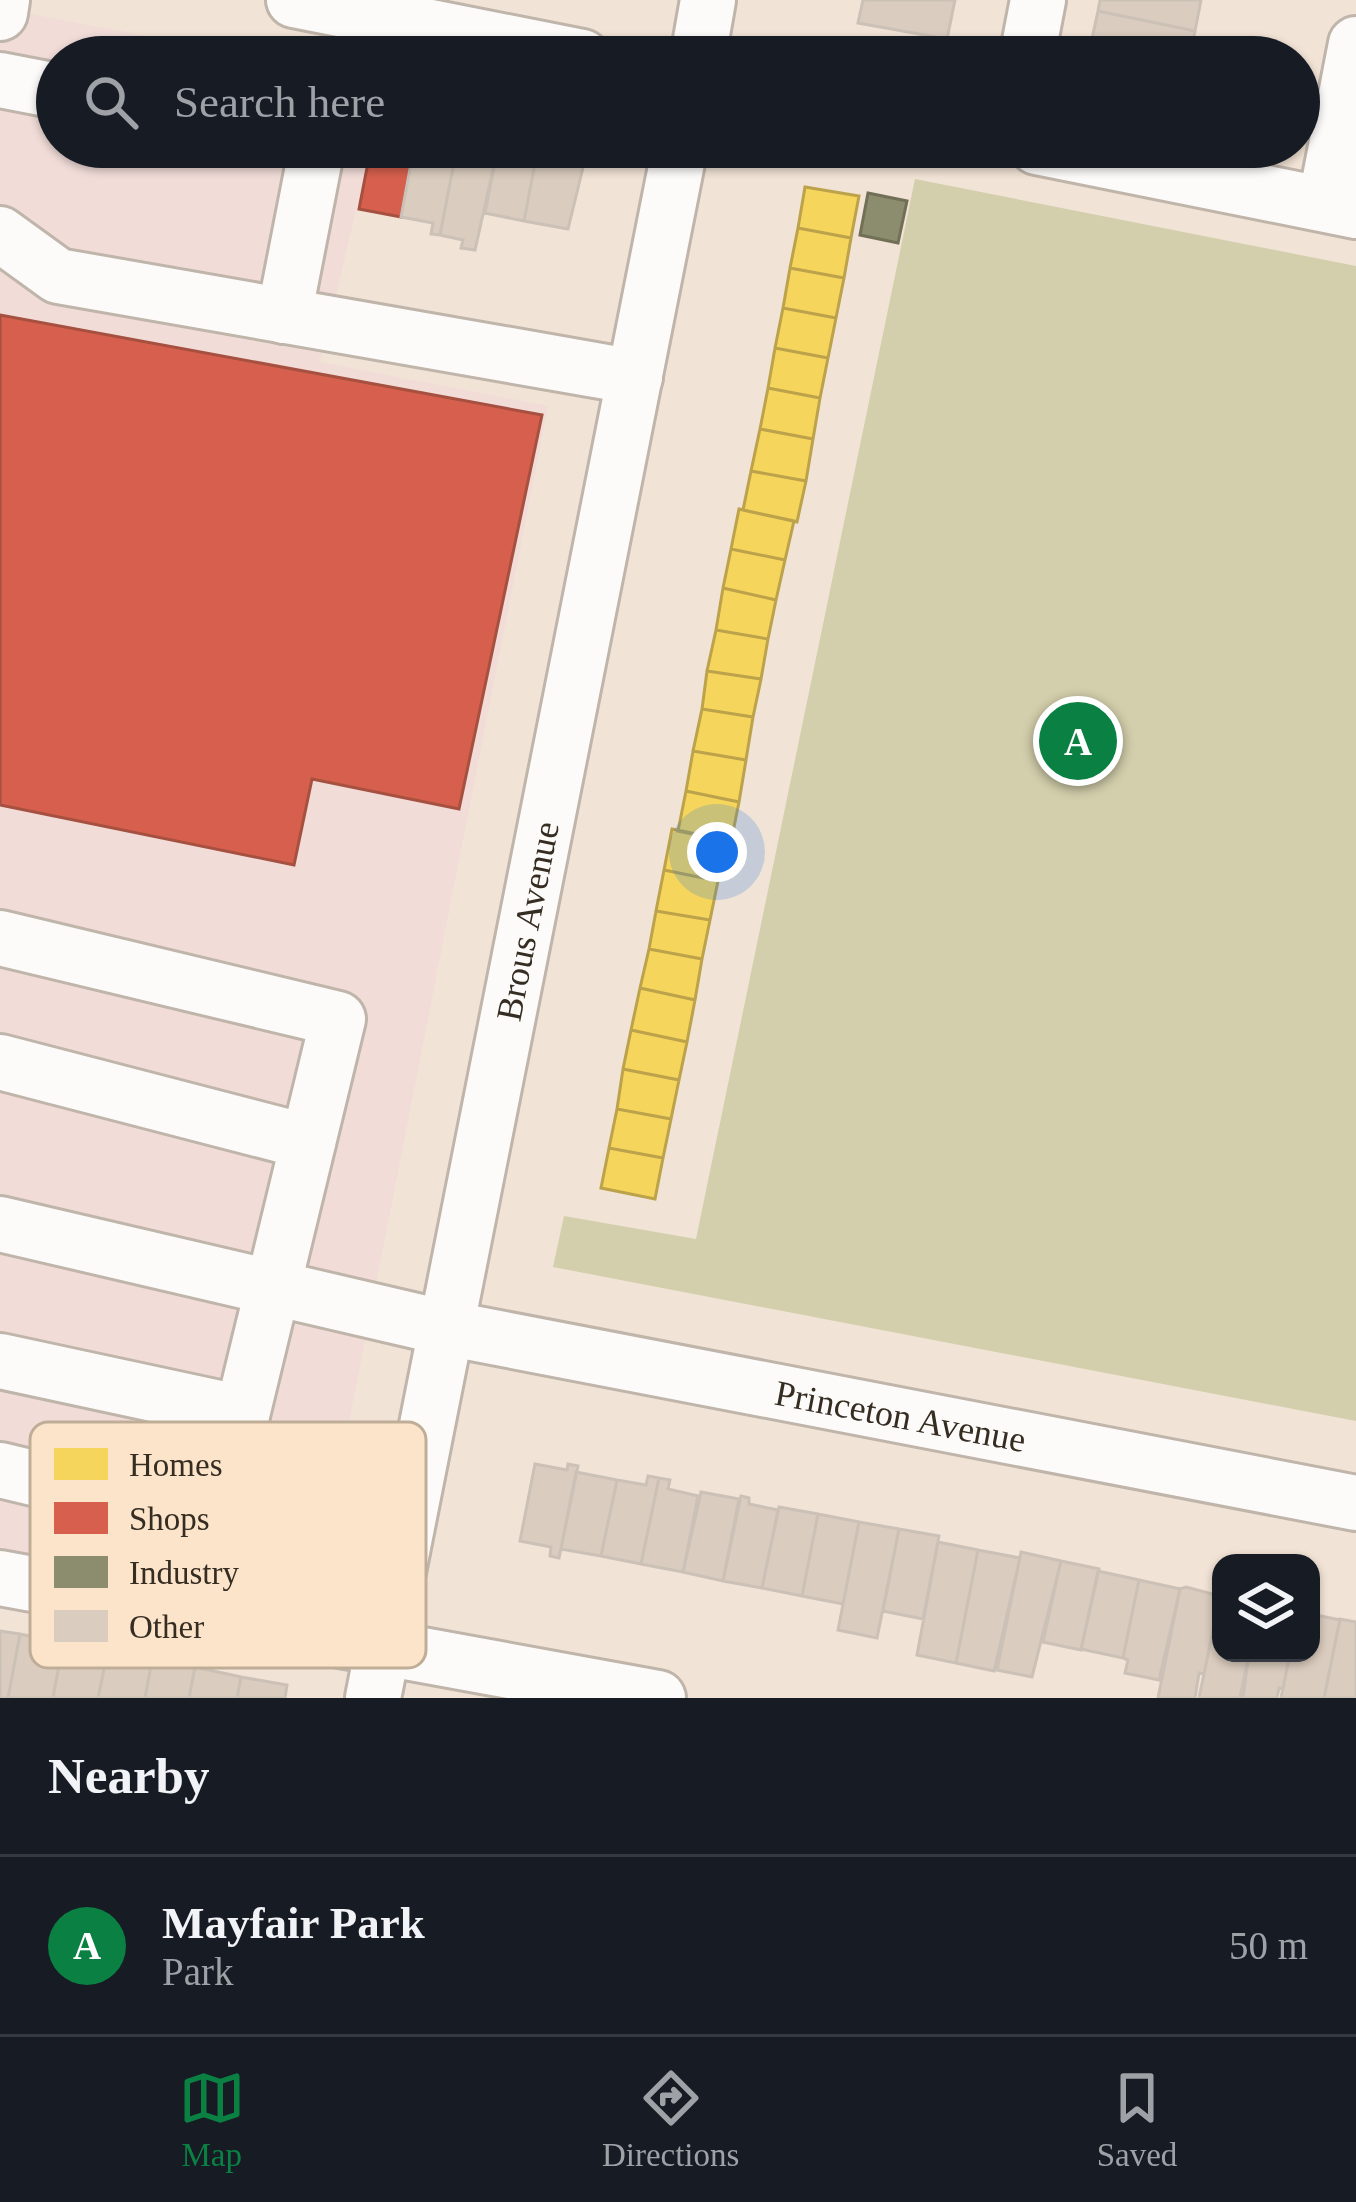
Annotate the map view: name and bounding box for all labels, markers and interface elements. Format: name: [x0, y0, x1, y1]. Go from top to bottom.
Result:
search box: [36, 36, 1320, 168]
icon: search: [78, 69, 144, 135]
text: Search here: [174, 77, 385, 127]
pin: A: [1039, 696, 1117, 786]
street label: Brous Avenue: [488, 818, 567, 1024]
your location: [687, 822, 747, 882]
street label: Princeton Avenue: [772, 1373, 1029, 1460]
legend: [30, 1422, 426, 1668]
text: Homes: [129, 1447, 223, 1483]
text: Shops: [129, 1501, 210, 1537]
map controls: [1212, 1554, 1320, 1662]
button: layers: [1212, 1554, 1320, 1662]
text: Industry: [129, 1555, 239, 1591]
text: Other: [129, 1609, 204, 1645]
text: Nearby: [48, 1748, 209, 1804]
text: Mayfair Park: [162, 1898, 425, 1948]
text: A: [73, 1924, 101, 1967]
text: 50 m: [1229, 1924, 1308, 1967]
text: Park: [162, 1950, 234, 1993]
tab: Map: [179, 2065, 245, 2174]
tab: Directions: [602, 2065, 739, 2174]
tab: Saved: [1097, 2065, 1177, 2174]

